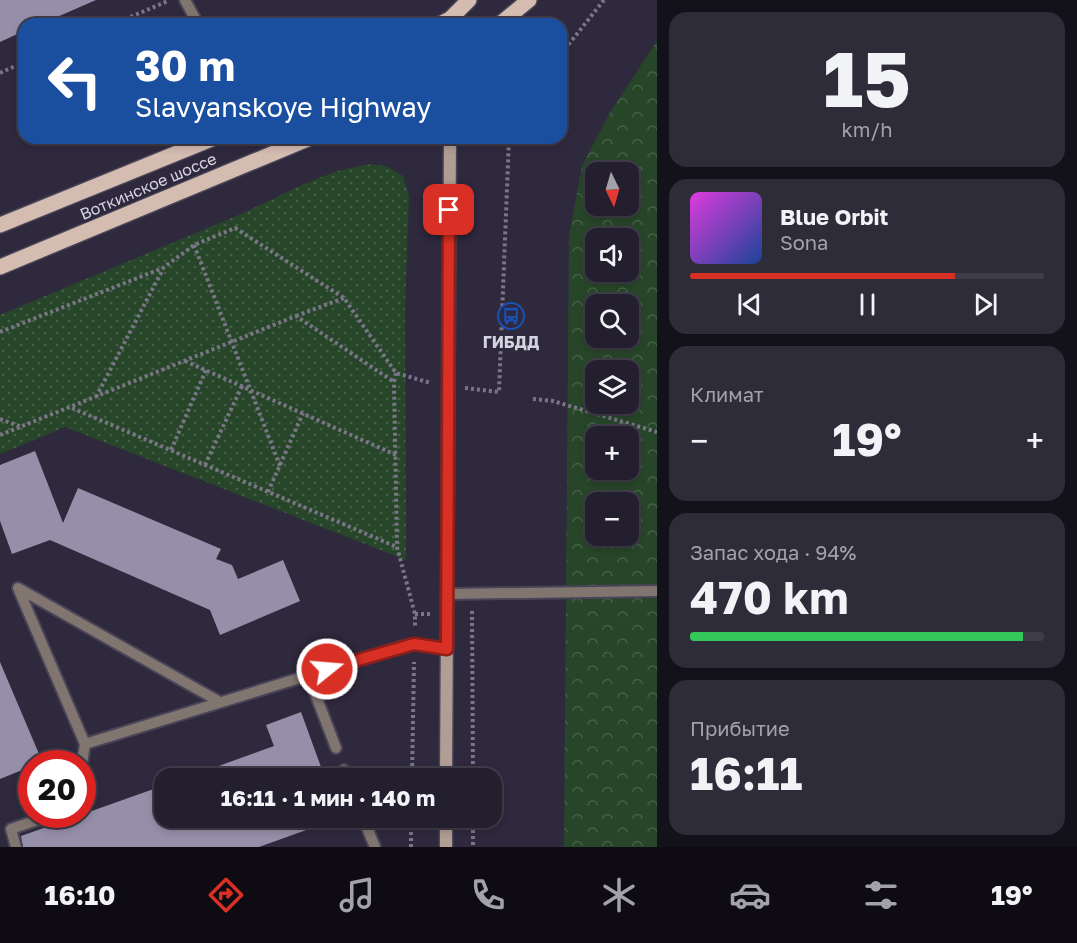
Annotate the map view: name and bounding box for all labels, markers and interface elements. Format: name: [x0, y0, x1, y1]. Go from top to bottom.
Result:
text: 15: [823, 31, 911, 124]
text: 30 m: [135, 40, 235, 90]
icon: left: [36, 42, 114, 120]
text: Slavyanskoye Highway: [135, 91, 431, 123]
text: km/h: [842, 117, 892, 141]
street label: Воткинское шоссе: [77, 148, 219, 224]
north arrow: [585, 162, 639, 216]
map controls: [585, 162, 639, 546]
pin: [423, 184, 474, 235]
icon: arrive: [432, 193, 465, 226]
text: Blue Orbit: [780, 203, 888, 230]
button: sound: [585, 228, 639, 282]
text: Sona: [780, 230, 828, 254]
icon: previous: [733, 288, 766, 321]
icon: pause: [851, 288, 884, 321]
icon: next: [969, 288, 1002, 321]
button: search: [585, 294, 639, 348]
bus stop icon: ГИБДД: [496, 301, 526, 331]
place label: ГИБДД: [483, 332, 539, 352]
button: layers: [585, 360, 639, 414]
text: Климат: [690, 382, 764, 406]
text: 19°: [832, 412, 902, 466]
text: −: [690, 421, 708, 460]
text: +: [1026, 421, 1044, 460]
button: +: [585, 426, 639, 480]
button: −: [585, 492, 639, 546]
text: Запас хода · 94%: [690, 540, 856, 564]
text: 470 km: [690, 570, 849, 624]
position arrow: [295, 637, 359, 701]
text: Прибытие: [690, 716, 790, 740]
text: 16:11: [690, 746, 803, 800]
speed limit sign: 20: [18, 750, 96, 828]
text: 16:11 · 1 мин · 140 m: [221, 784, 435, 811]
icon: directions: [205, 874, 247, 916]
icon: music: [336, 874, 378, 916]
icon: phone: [467, 874, 509, 916]
icon: climate: [598, 874, 640, 916]
icon: car: [729, 874, 771, 916]
icon: filters: [860, 874, 902, 916]
text: 16:10: [45, 879, 116, 911]
text: 19°: [991, 879, 1032, 911]

